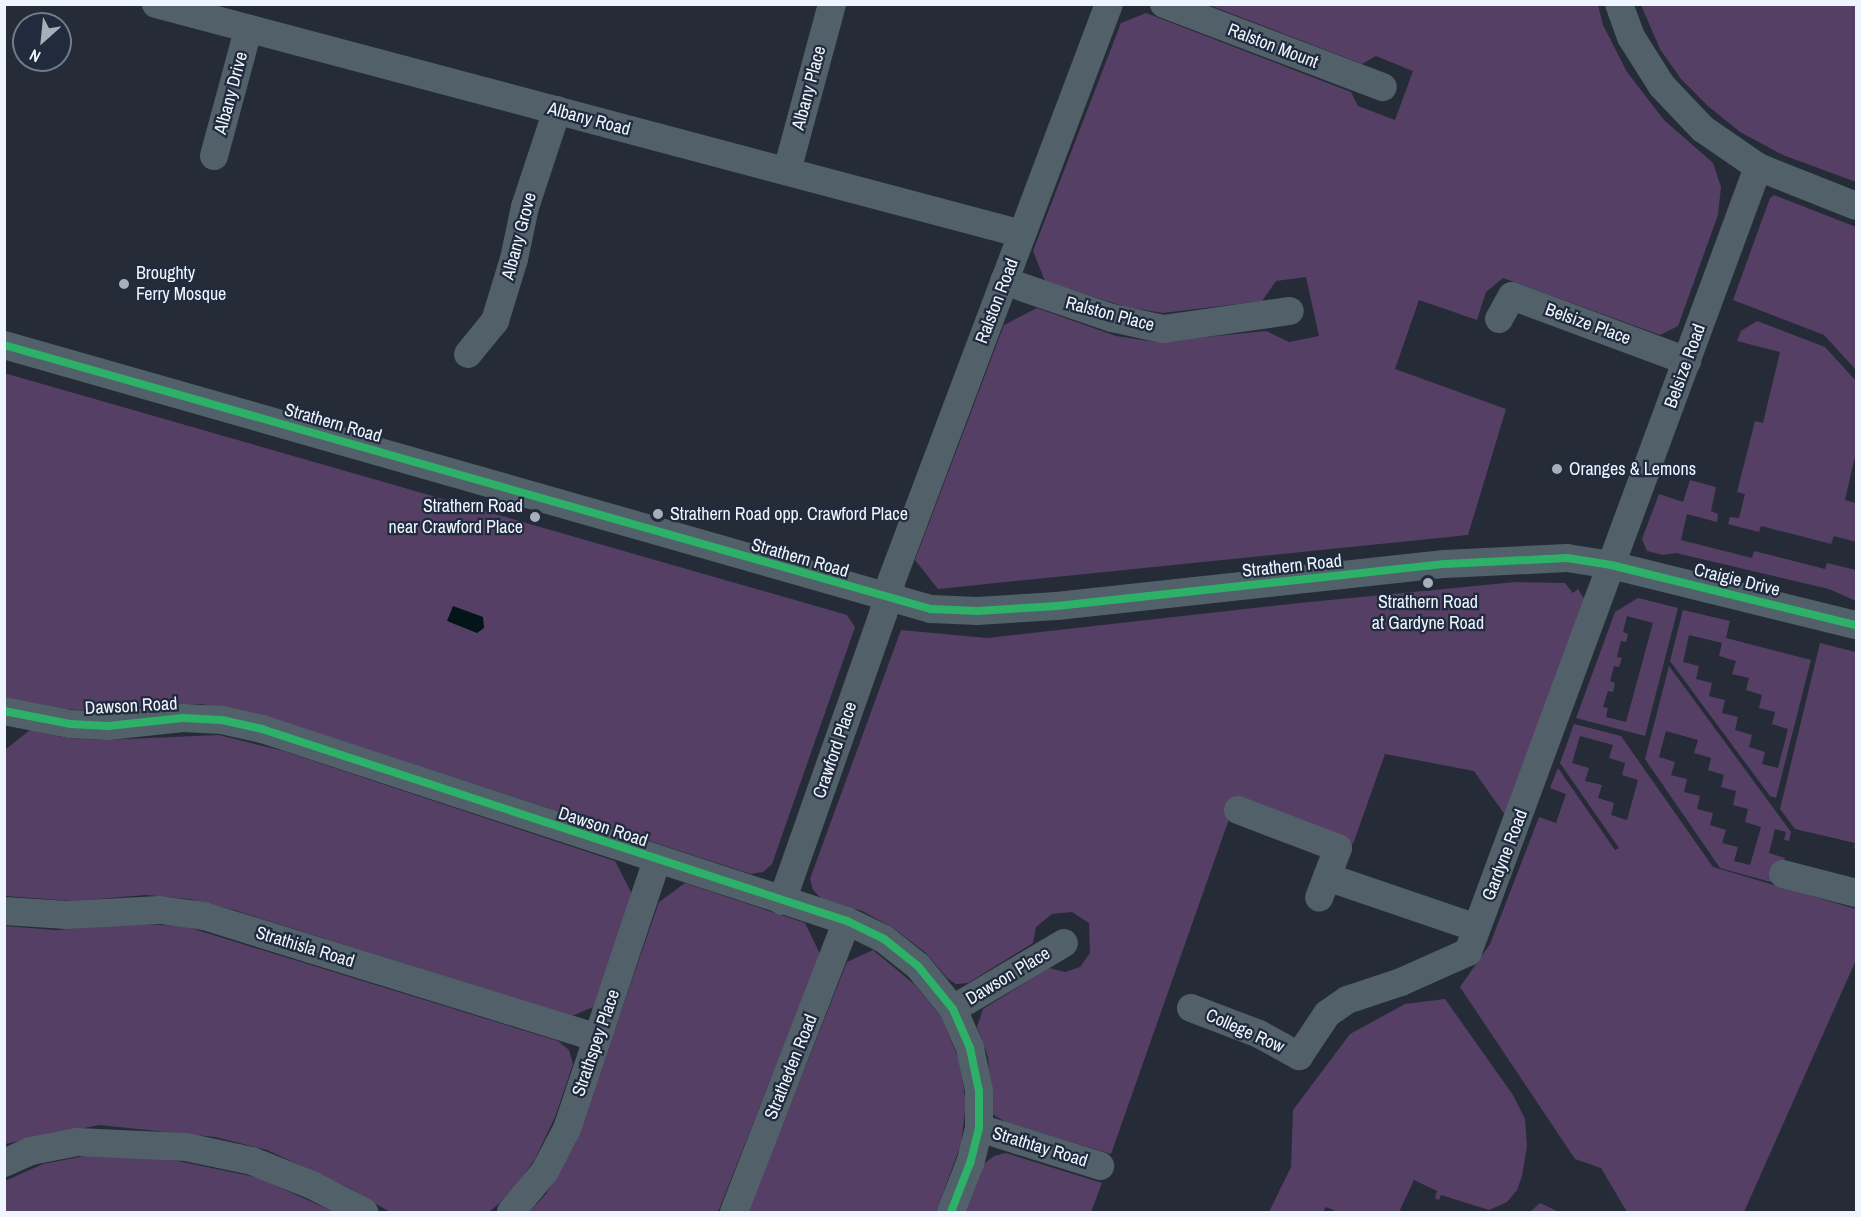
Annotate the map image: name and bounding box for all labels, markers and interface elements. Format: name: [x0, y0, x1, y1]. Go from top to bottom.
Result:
north arrow: [12, 12, 72, 72]
street label: Ralston Mount: [1225, 19, 1321, 73]
text: N: [26, 44, 44, 68]
street label: Albany Place: [787, 44, 831, 132]
street label: Albany Drive: [210, 49, 252, 137]
street label: Albany Road: [545, 98, 633, 140]
street label: Albany Grove: [497, 190, 541, 282]
street label: Ralston Road: [971, 255, 1023, 347]
place label: Broughty Ferry Mosque: [136, 263, 226, 306]
marker: Broughty Ferry Mosque: [117, 277, 131, 291]
street label: Ralston Place: [1063, 292, 1157, 336]
street label: Belsize Place: [1542, 299, 1634, 349]
street label: Belsize Road: [1660, 321, 1710, 411]
street label: Strathern Road: [282, 399, 384, 447]
place label: Oranges & Lemons: [1569, 458, 1696, 480]
marker: Oranges & Lemons: [1550, 462, 1564, 476]
place label: Strathern Road near Crawford Place: [388, 496, 523, 538]
place label: Strathern Road opp. Crawford Place: [670, 503, 908, 525]
marker: Strathern Road opp. Crawford Place: [651, 507, 665, 521]
marker: Strathern Road near Crawford Place: [528, 510, 542, 524]
street label: Strathern Road: [749, 534, 851, 582]
street label: Strathern Road: [1241, 550, 1343, 582]
street label: Craigie Drive: [1692, 559, 1782, 601]
marker: Strathern Road at Gardyne Road: [1421, 576, 1435, 590]
place label: Strathern Road at Gardyne Road: [1372, 592, 1484, 634]
street label: Dawson Road: [84, 693, 178, 719]
street label: Crawford Place: [808, 699, 862, 801]
street label: Dawson Road: [556, 802, 650, 852]
street label: Gardyne Road: [1478, 806, 1532, 904]
street label: Strathisla Road: [253, 922, 357, 972]
street label: Dawson Place: [962, 942, 1054, 1010]
street label: Strathspey Place: [568, 987, 624, 1099]
street label: College Row: [1202, 1004, 1288, 1058]
street label: Stratheden Road: [760, 1011, 822, 1123]
street label: Strathtay Road: [990, 1122, 1090, 1172]

